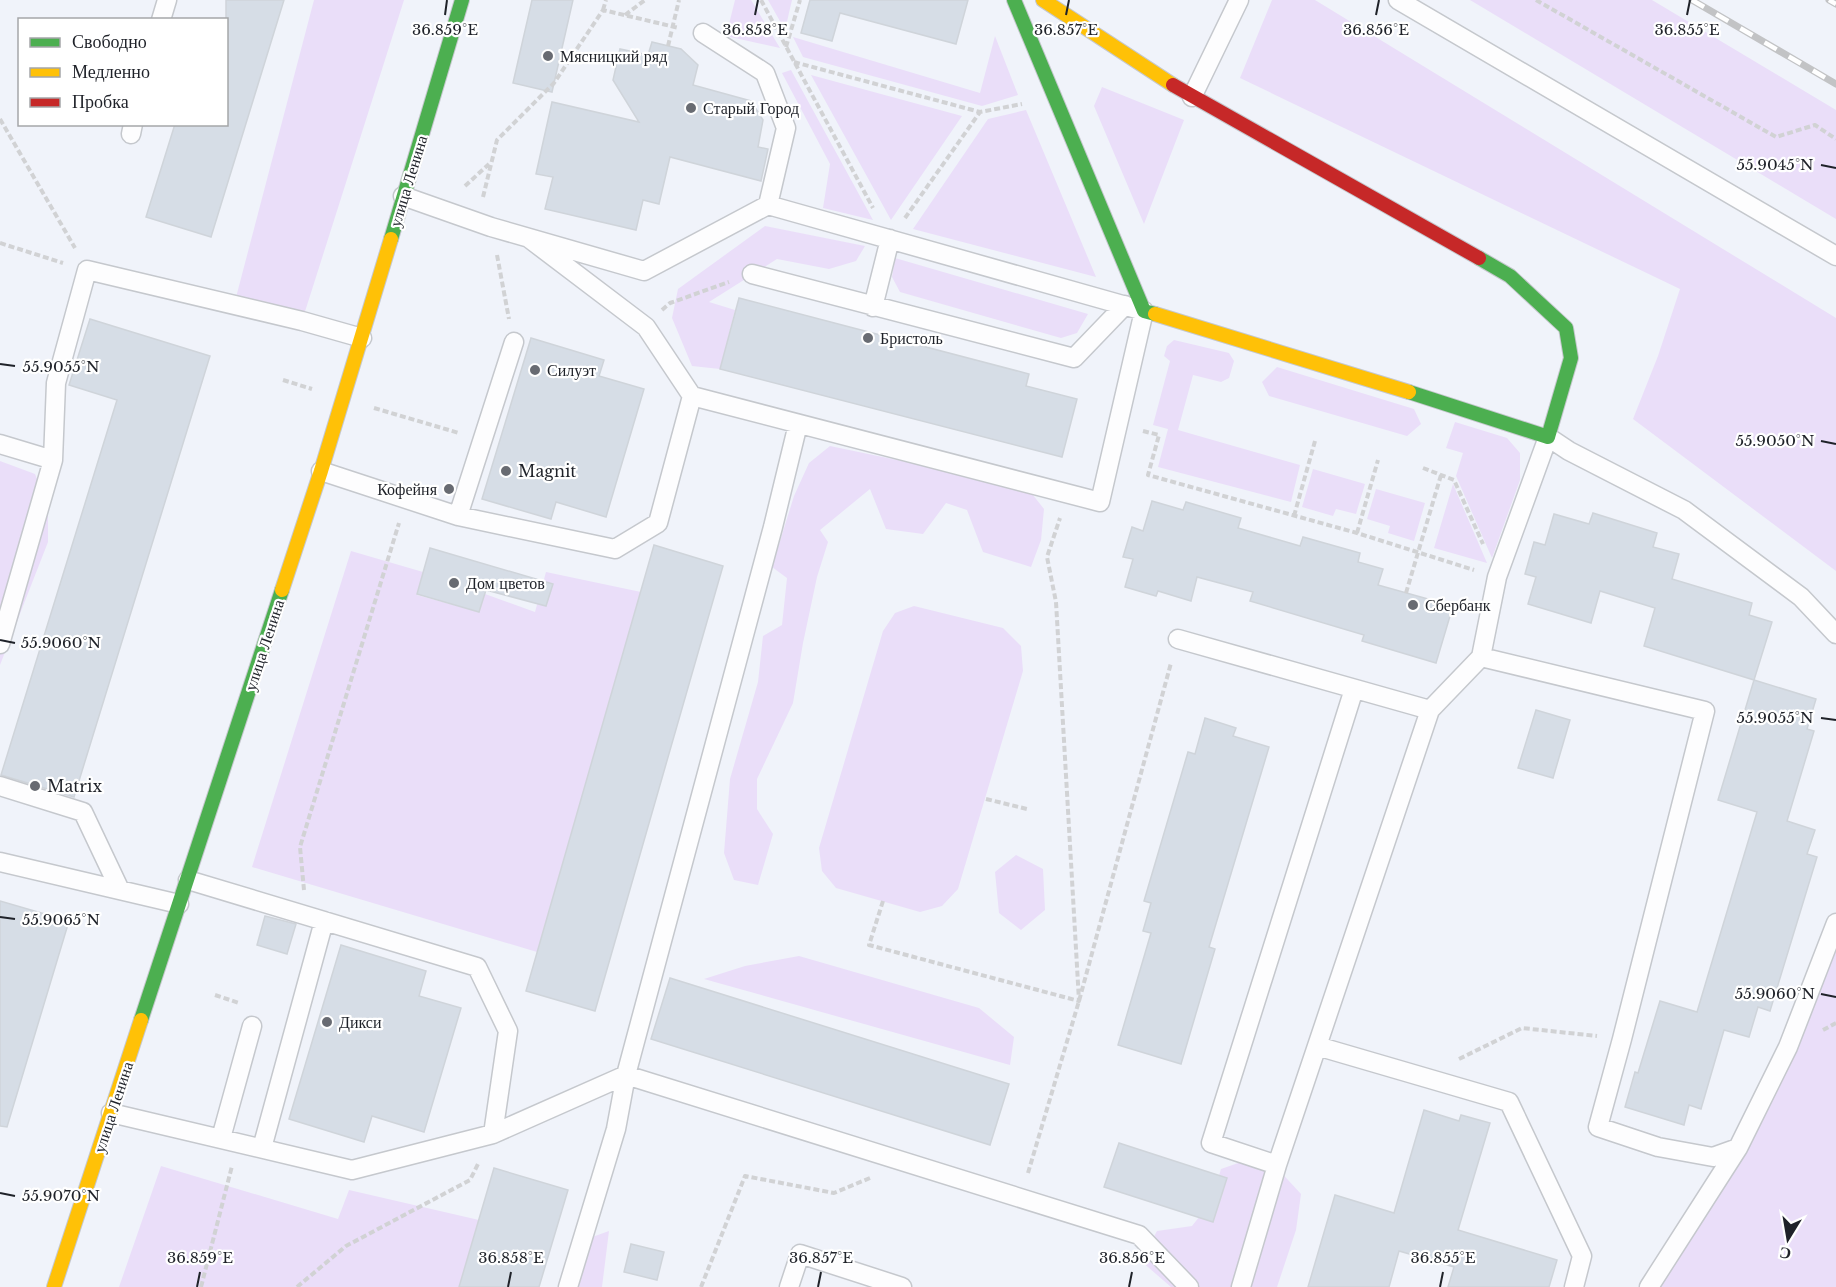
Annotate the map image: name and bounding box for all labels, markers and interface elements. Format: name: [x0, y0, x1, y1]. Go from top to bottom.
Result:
legend: [18, 18, 228, 126]
text: 36.859°E: [412, 20, 478, 39]
text: 36.858°E: [722, 20, 788, 39]
text: 36.857°E: [1034, 20, 1098, 39]
text: 36.856°E: [1343, 20, 1409, 39]
text: 36.855°E: [1654, 20, 1720, 39]
text: Свободно: [72, 31, 147, 53]
place label: Мясницкий ряд: [560, 46, 667, 66]
marker: Мясницкий ряд: [541, 49, 555, 63]
text: Медленно: [72, 61, 150, 83]
text: Пробка: [72, 91, 129, 113]
place label: Старый Город: [703, 98, 799, 118]
marker: Старый Город: [684, 101, 698, 115]
street label: улица Ленина: [385, 133, 431, 229]
text: 55.9045°N: [1736, 155, 1814, 174]
place label: Бристоль: [880, 328, 943, 348]
marker: Бристоль: [861, 331, 875, 345]
text: 55.9055°N: [23, 357, 99, 376]
place label: Силуэт: [547, 360, 596, 380]
marker: Силуэт: [528, 363, 542, 377]
text: 55.9050°N: [1735, 431, 1815, 450]
place label: Magnit: [518, 461, 576, 481]
marker: Magnit: [499, 464, 513, 478]
place label: Кофейня: [377, 479, 438, 499]
marker: Кофейня: [442, 482, 456, 496]
place label: Дом цветов: [466, 573, 545, 593]
marker: Дом цветов: [447, 576, 461, 590]
place label: Сбербанк: [1425, 595, 1491, 615]
street label: улица Ленина: [240, 597, 288, 693]
marker: Сбербанк: [1406, 598, 1420, 612]
text: 55.9060°N: [21, 633, 101, 652]
text: 55.9055°N: [1737, 708, 1813, 727]
place label: Matrix: [47, 776, 102, 796]
marker: Matrix: [28, 779, 42, 793]
text: 55.9065°N: [22, 910, 100, 929]
text: 55.9060°N: [1735, 984, 1815, 1003]
place label: Дикси: [339, 1012, 382, 1032]
marker: Дикси: [320, 1015, 334, 1029]
street label: улица Ленина: [89, 1059, 137, 1155]
text: 55.9070°N: [22, 1186, 100, 1205]
north arrow: [1758, 1209, 1818, 1269]
text: С: [1778, 1243, 1793, 1265]
text: 36.859°E: [167, 1248, 233, 1267]
text: 36.858°E: [478, 1248, 544, 1267]
text: 36.857°E: [789, 1248, 853, 1267]
text: 36.856°E: [1099, 1248, 1165, 1267]
text: 36.855°E: [1410, 1248, 1476, 1267]

